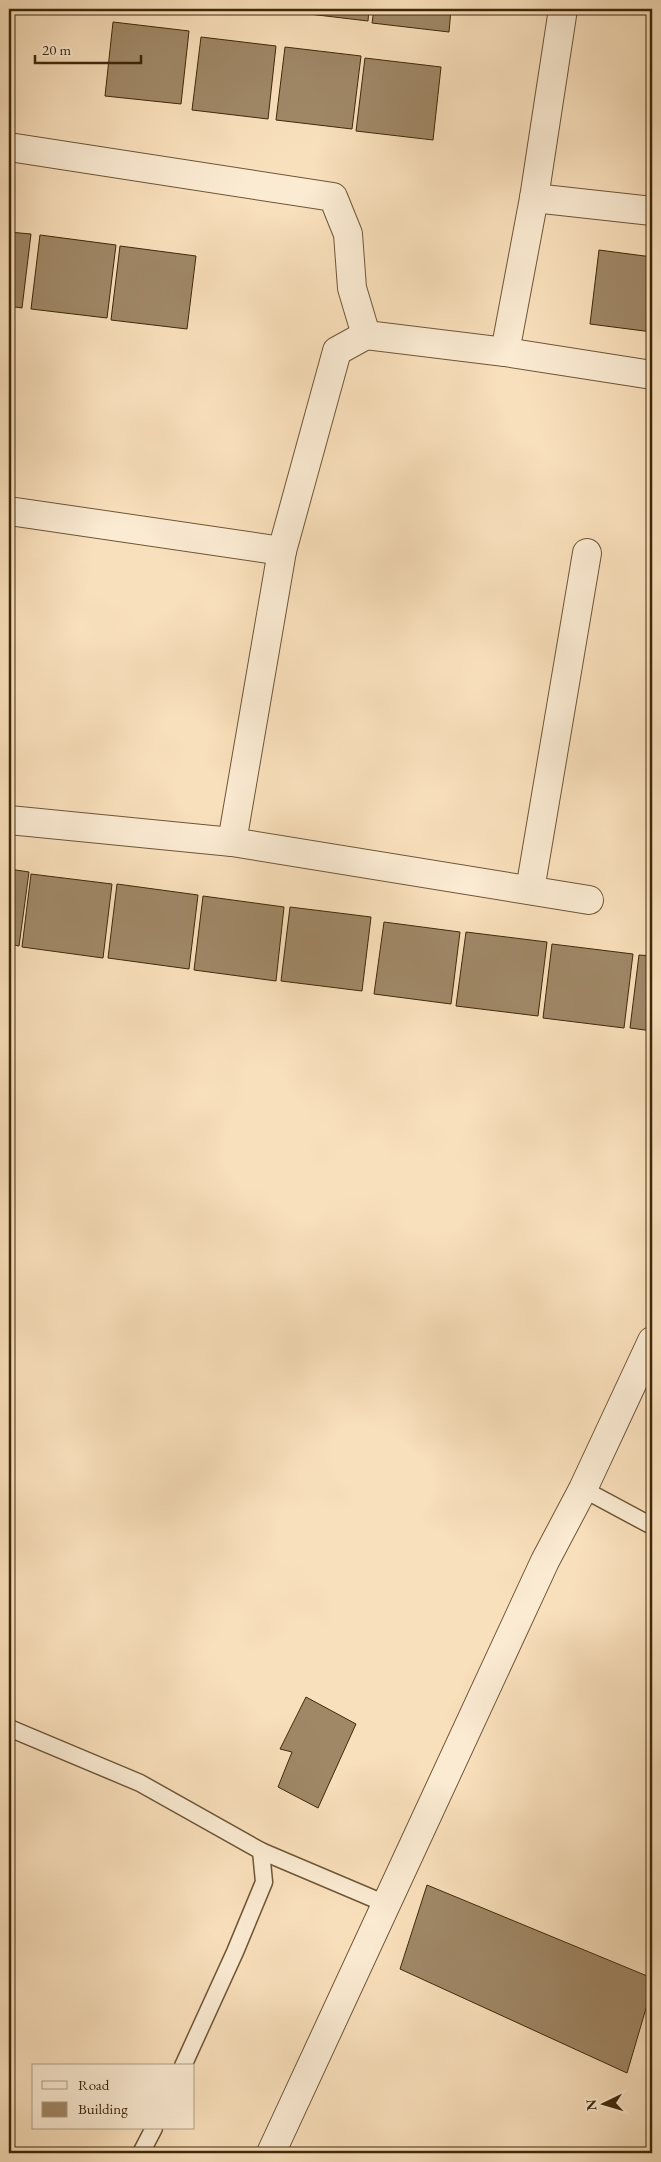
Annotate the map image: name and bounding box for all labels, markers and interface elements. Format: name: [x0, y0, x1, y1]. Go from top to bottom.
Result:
scale bar: [35, 32, 141, 64]
text: 20 m: [42, 40, 71, 59]
legend: [32, 2064, 195, 2130]
text: Road: [78, 2075, 110, 2094]
north arrow: [578, 2080, 628, 2130]
text: N: [582, 2098, 601, 2112]
text: Building: [78, 2099, 128, 2118]

